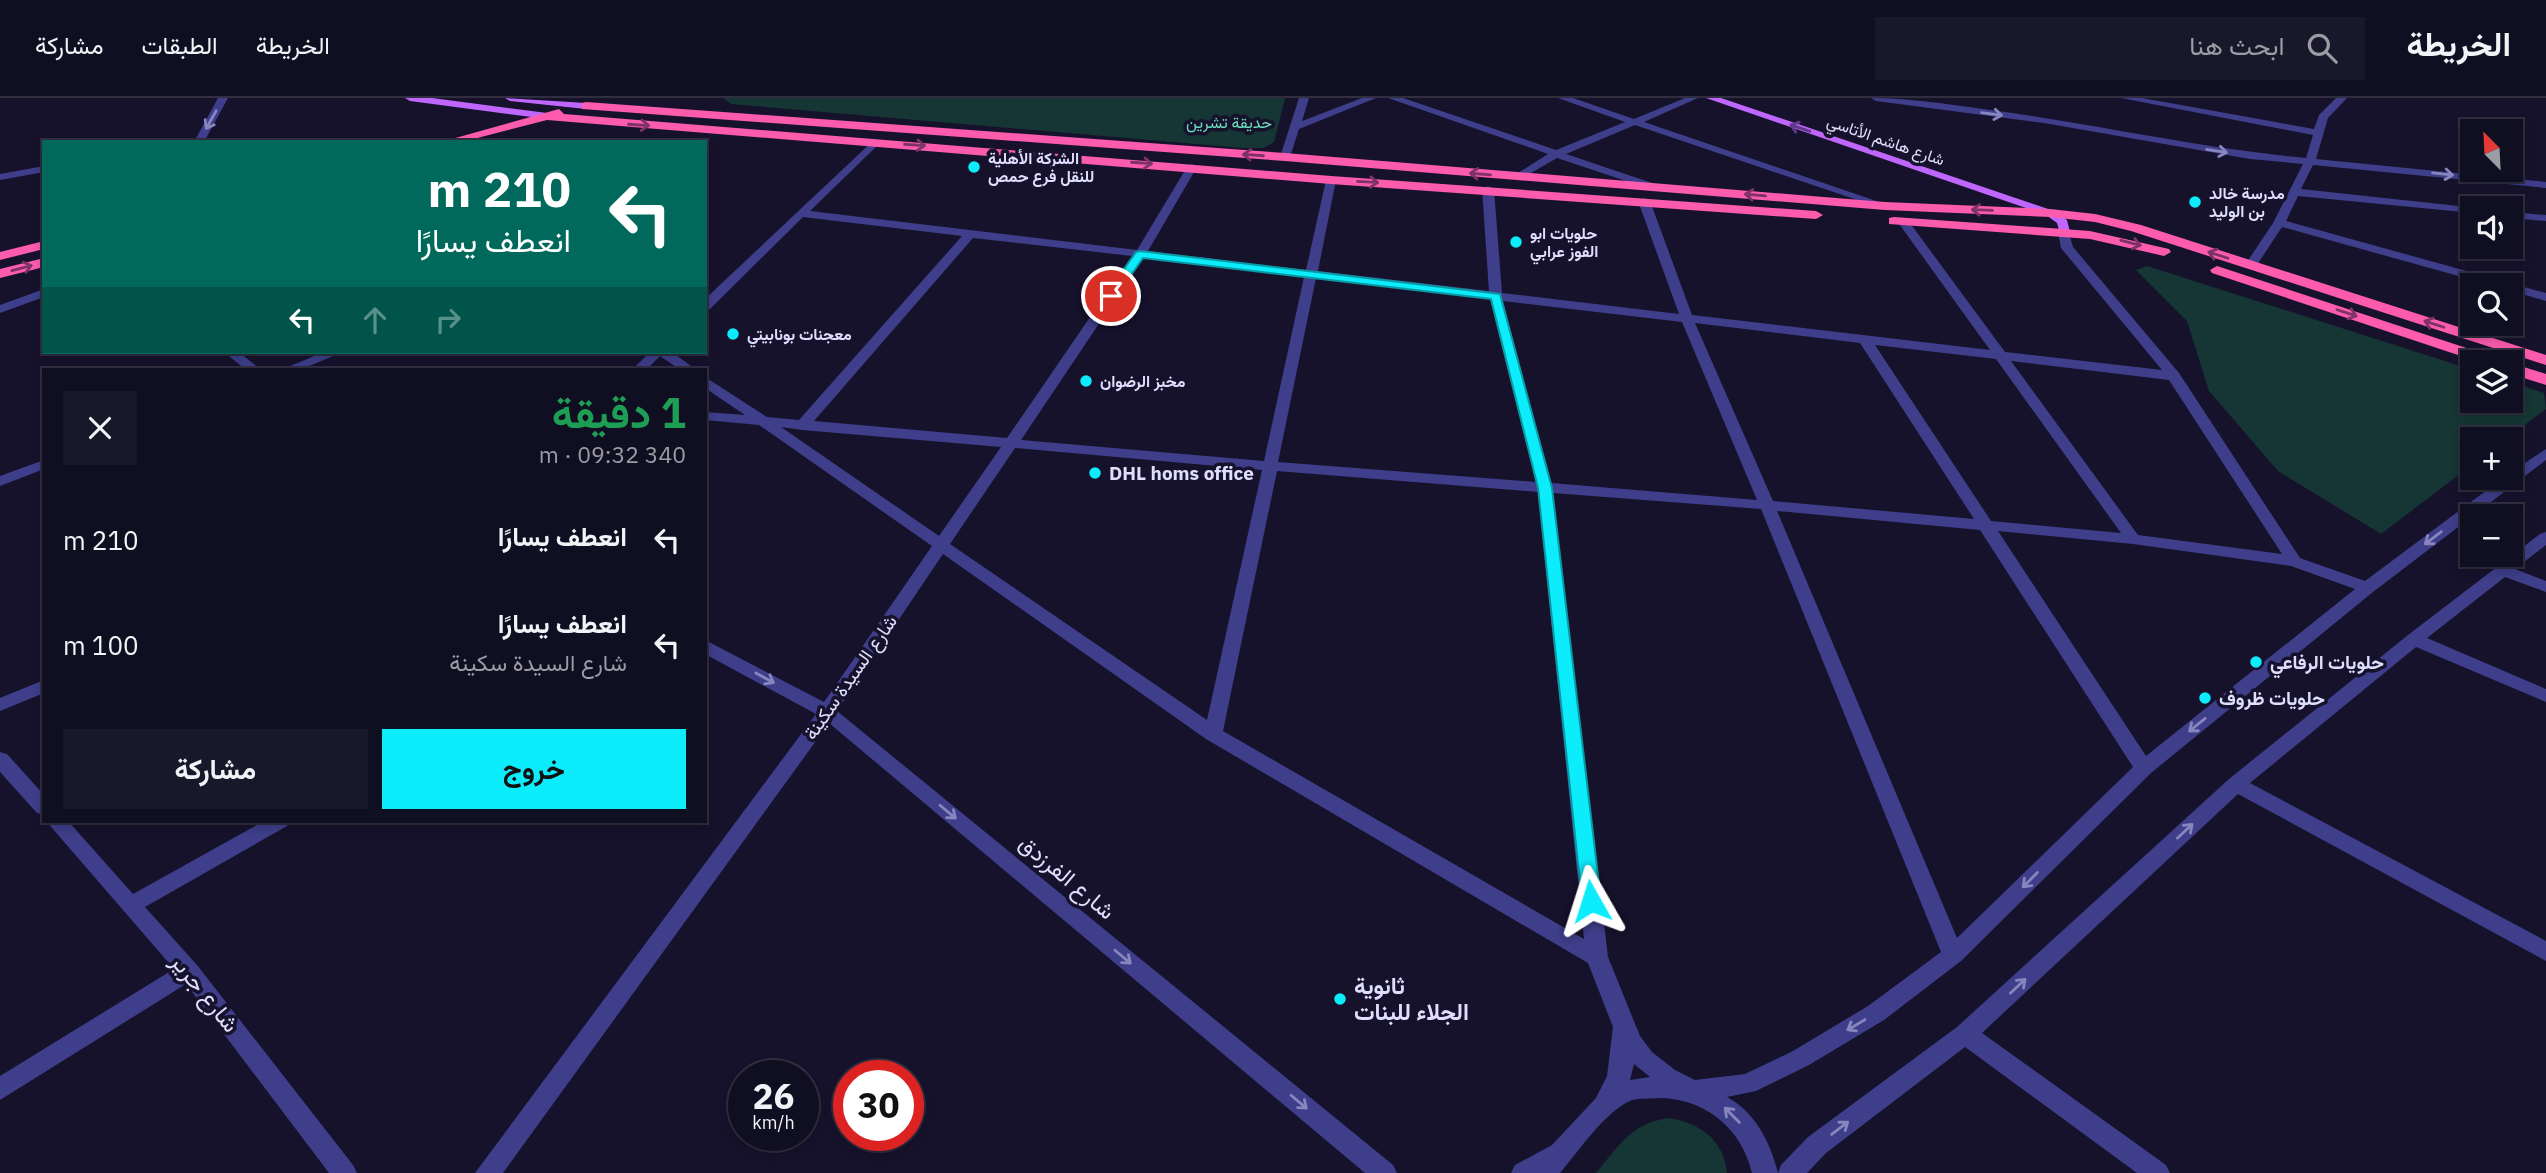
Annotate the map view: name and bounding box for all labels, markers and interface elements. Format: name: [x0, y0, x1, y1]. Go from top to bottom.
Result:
search box: [1875, 17, 2365, 80]
text: الخريطة: [2407, 22, 2511, 65]
text: ابحث هنا: [2189, 28, 2285, 62]
text: مشاركة: [35, 29, 103, 61]
text: الطبقات: [141, 29, 218, 61]
text: الخريطة: [256, 29, 330, 61]
icon: search: [2303, 29, 2341, 67]
one-way arrow: [1981, 107, 2003, 120]
one-way arrow: [204, 109, 217, 130]
street label: شارع هاشم الأتاسي: [1823, 111, 1947, 173]
park label: حديقة تشرين: [1186, 112, 1272, 133]
one-way arrow: [627, 119, 650, 132]
north arrow: [2460, 119, 2524, 182]
map controls: [2460, 119, 2523, 567]
one-way arrow: [1789, 121, 1811, 134]
one-way arrow: [903, 139, 926, 152]
one-way arrow: [2205, 145, 2228, 158]
place label: الشركة الأهلية للنقل فرع حمص: [988, 148, 1094, 187]
one-way arrow: [1242, 148, 1265, 161]
text: 210 m: [427, 157, 571, 220]
one-way arrow: [1130, 157, 1152, 170]
marker: الشركة الأهلية للنقل فرع حمص: [966, 159, 982, 175]
one-way arrow: [1469, 167, 1491, 180]
one-way arrow: [2431, 167, 2454, 180]
icon: left: [595, 168, 686, 259]
one-way arrow: [1356, 176, 1379, 189]
place label: مدرسة خالد بن الوليد: [2209, 183, 2285, 222]
one-way arrow: [1744, 188, 1767, 201]
marker: مدرسة خالد بن الوليد: [2187, 194, 2203, 210]
button: sound: [2460, 196, 2523, 259]
one-way arrow: [1971, 204, 1994, 217]
text: انعطف يسارًا: [416, 219, 571, 261]
place label: حلويات ابو الفوز عرابي: [1530, 223, 1599, 265]
marker: حلويات ابو الفوز عرابي: [1508, 234, 1524, 250]
one-way arrow: [2119, 237, 2142, 250]
one-way arrow: [2207, 247, 2229, 260]
one-way arrow: [10, 261, 33, 274]
pin: [1081, 266, 1141, 326]
button: search: [2460, 273, 2523, 336]
icon: arrive: [1092, 277, 1130, 315]
icon: left: [283, 301, 321, 339]
icon: ahead: [356, 301, 394, 339]
icon: right: [429, 301, 467, 339]
one-way arrow: [2336, 308, 2358, 320]
one-way arrow: [2424, 317, 2446, 329]
place label: معجنات بونابيتي: [747, 324, 852, 348]
marker: معجنات بونابيتي: [725, 326, 741, 342]
button: layers: [2460, 350, 2523, 413]
place label: مخبز الرضوان: [1100, 371, 1186, 392]
marker: مخبز الرضوان: [1078, 373, 1094, 389]
text: 1 دقيقة: [552, 385, 686, 440]
button: close: [63, 391, 137, 465]
button: +: [2460, 427, 2523, 490]
text: 340 m · 09:32: [539, 439, 686, 469]
place label: DHL homs office: [1109, 461, 1254, 485]
marker: DHL homs office: [1087, 465, 1103, 481]
button: −: [2460, 504, 2523, 567]
text: انعطف يسارًا: [498, 519, 627, 553]
icon: left: [648, 521, 686, 559]
text: 210 m: [63, 523, 139, 557]
one-way arrow: [2424, 531, 2443, 546]
text: انعطف يسارًا: [498, 606, 627, 640]
street label: شارع السيدة سكينة: [798, 610, 903, 745]
icon: left: [648, 626, 686, 664]
text: 100 m: [63, 628, 139, 662]
text: شارع السيدة سكينة: [449, 647, 627, 677]
place label: حلويات الرفاعي: [2270, 650, 2384, 679]
marker: حلويات الرفاعي: [2248, 654, 2264, 670]
one-way arrow: [754, 672, 775, 686]
place label: حلويات ظروف: [2219, 686, 2325, 711]
marker: حلويات ظروف: [2197, 690, 2213, 706]
one-way arrow: [2189, 717, 2207, 733]
button: مشاركة: [63, 729, 368, 809]
button: خروج: [382, 729, 686, 809]
one-way arrow: [939, 804, 957, 820]
one-way arrow: [2176, 823, 2193, 840]
street label: شارع الفرزدق: [1012, 827, 1122, 927]
position arrow: [1554, 864, 1628, 938]
one-way arrow: [2022, 871, 2039, 888]
street label: شارع جرير: [163, 946, 247, 1039]
one-way arrow: [1114, 949, 1132, 965]
place label: ثانوية الجلاء للبنات: [1354, 970, 1469, 1026]
one-way arrow: [2009, 977, 2026, 994]
marker: ثانوية الجلاء للبنات: [1332, 991, 1348, 1007]
one-way arrow: [1847, 1018, 1867, 1032]
speed limit sign: 30: [833, 1060, 924, 1151]
text: 26: [752, 1073, 795, 1119]
one-way arrow: [1289, 1094, 1307, 1110]
one-way arrow: [1724, 1107, 1741, 1124]
text: km/h: [752, 1111, 795, 1134]
one-way arrow: [1830, 1120, 1849, 1135]

